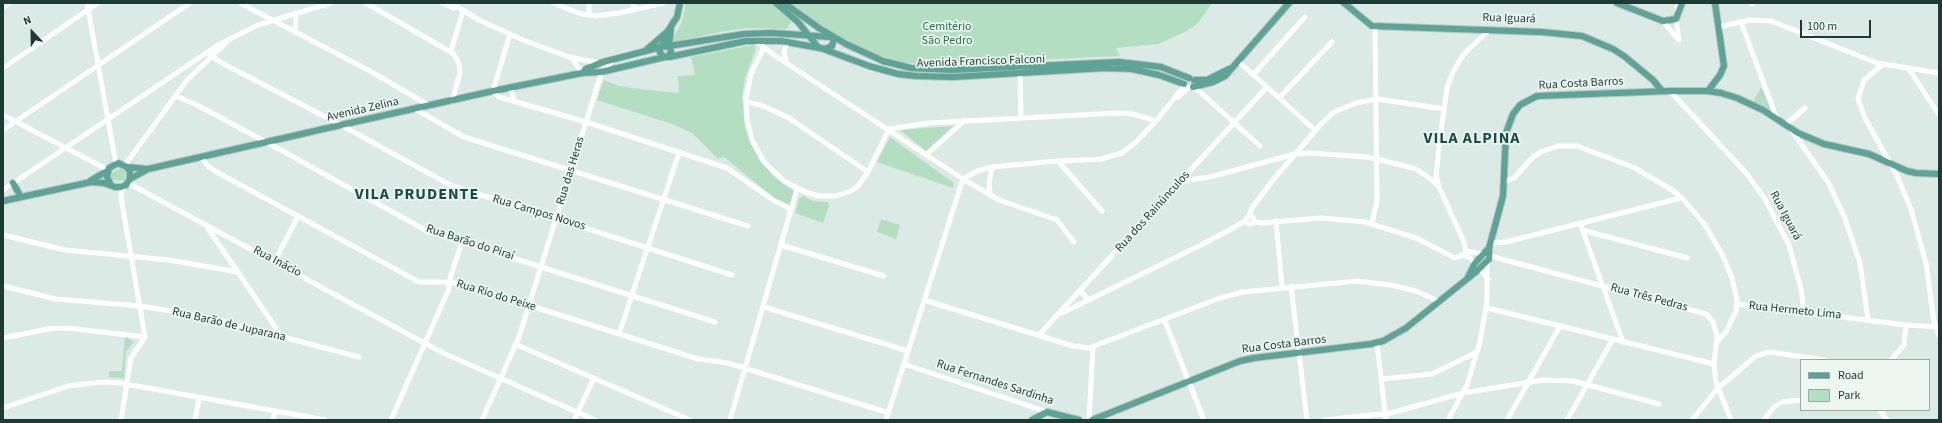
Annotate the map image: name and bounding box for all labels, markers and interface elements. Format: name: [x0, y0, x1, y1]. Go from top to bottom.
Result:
street label: Rua Iguará: [1482, 11, 1536, 27]
north arrow: [12, 12, 52, 52]
text: N: [21, 12, 34, 29]
scale bar: [1802, 12, 1873, 38]
text: 100 m: [1807, 18, 1837, 35]
park label: Cemitério São Pedro: [921, 20, 973, 48]
street label: Avenida Francisco Falconi: [917, 53, 1045, 71]
street label: Rua Costa Barros: [1538, 75, 1624, 93]
street label: Avenida Zelina: [326, 95, 400, 125]
district label: VILA ALPINA: [1424, 129, 1520, 149]
street label: Rua das Heras: [554, 135, 588, 207]
street label: Rua dos Rainúnculos: [1113, 168, 1193, 256]
district label: VILA PRUDENTE: [355, 185, 479, 205]
street label: Rua Iguará: [1766, 189, 1804, 243]
street label: Rua Campos Novos: [491, 192, 587, 234]
street label: Rua Barão do Piraí: [424, 222, 516, 264]
street label: Rua Inácio: [250, 243, 304, 281]
street label: Rua Rio do Peixe: [454, 277, 538, 315]
street label: Rua Três Pedras: [1609, 281, 1689, 315]
street label: Rua Hermeto Lima: [1748, 299, 1842, 323]
street label: Rua Barão de Juparana: [171, 305, 287, 345]
street label: Rua Costa Barros: [1241, 333, 1327, 357]
street label: Rua Fernandes Sardinha: [935, 357, 1055, 409]
legend: [1800, 359, 1930, 411]
text: Road: [1838, 367, 1864, 384]
text: Park: [1838, 387, 1860, 404]

